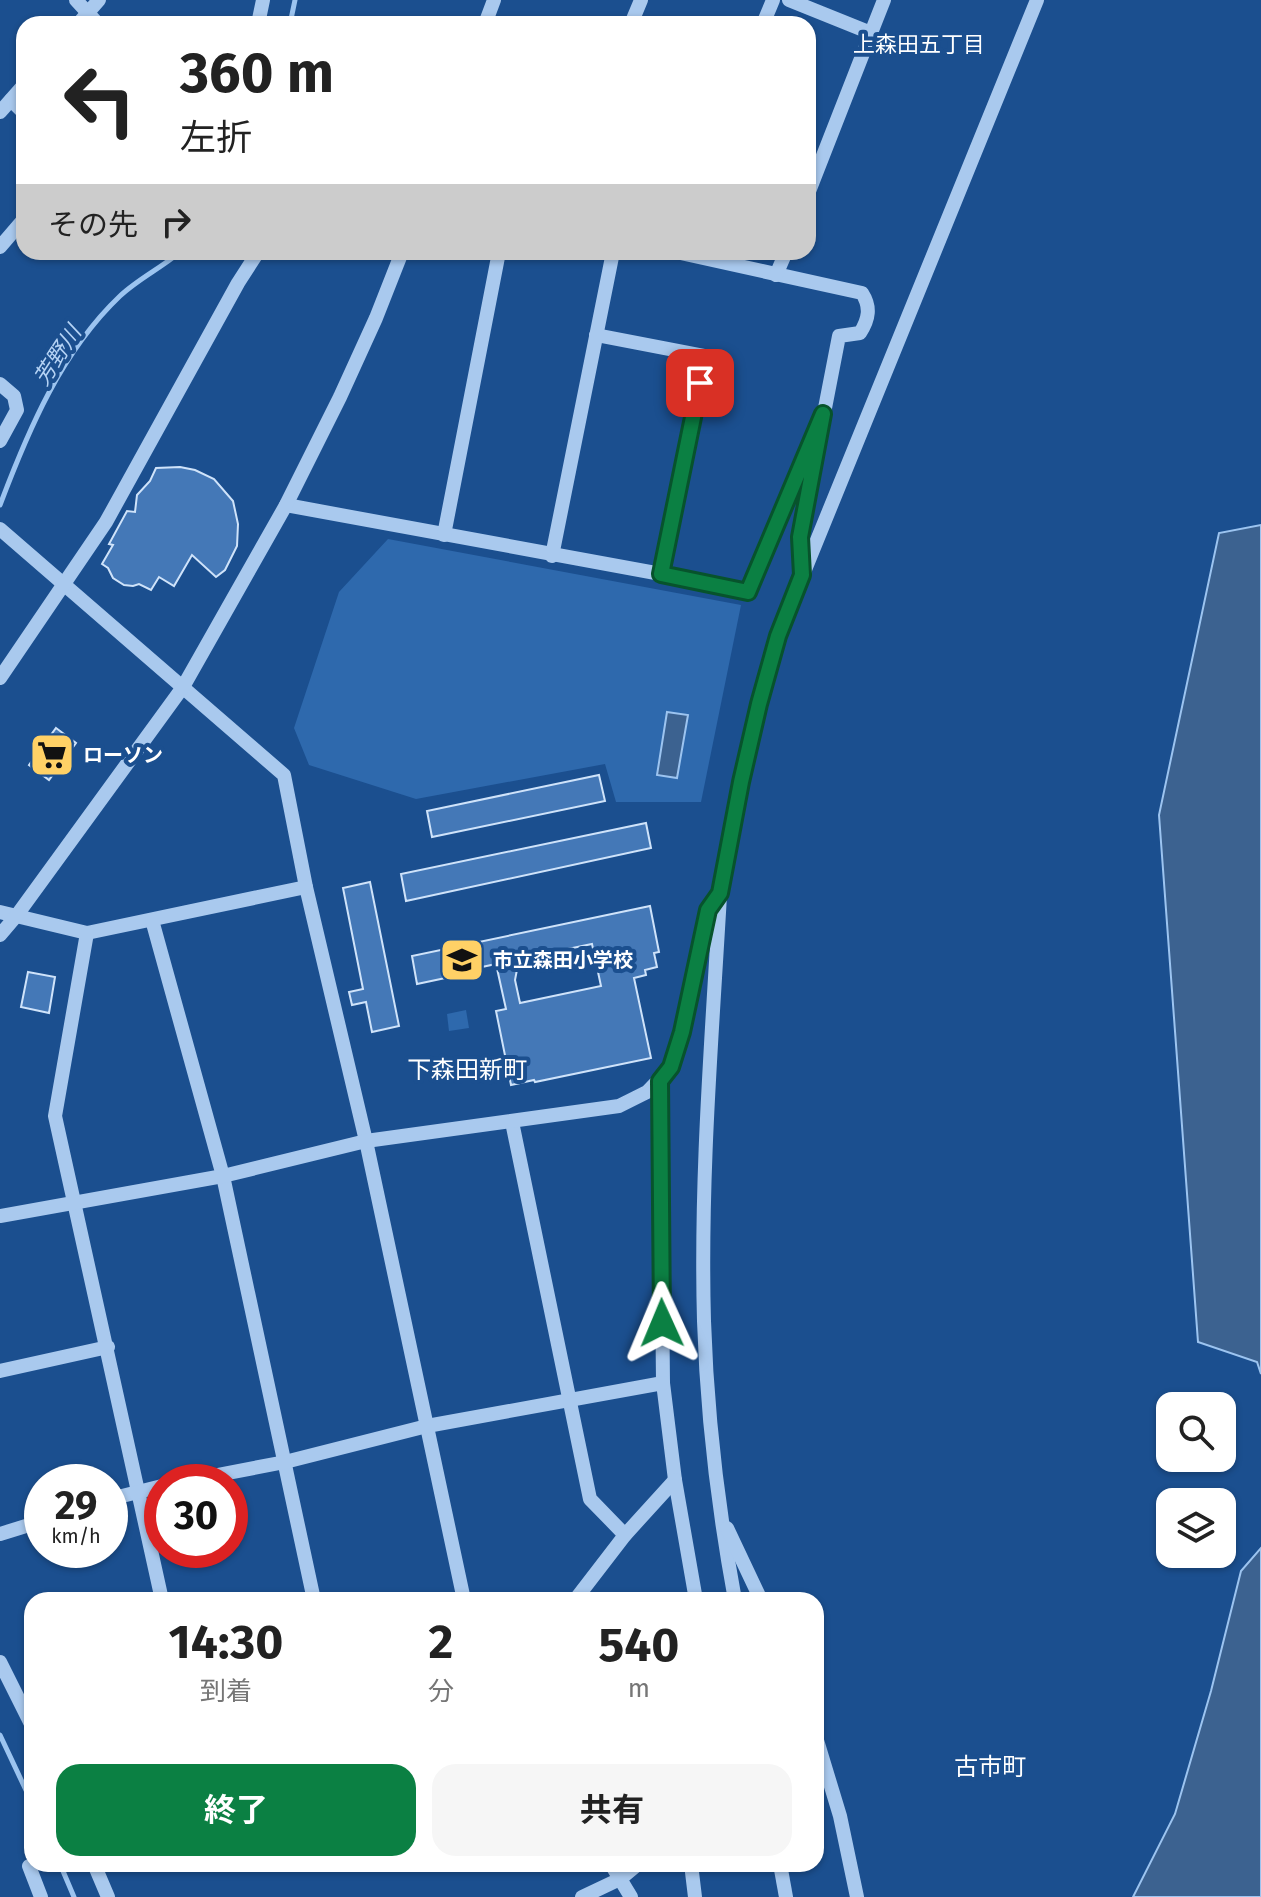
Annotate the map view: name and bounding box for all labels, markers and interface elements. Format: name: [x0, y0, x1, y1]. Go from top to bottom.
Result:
district label: 上森田五丁目: [853, 31, 985, 58]
text: 360 m: [180, 40, 334, 107]
icon: left: [48, 48, 152, 152]
text: 左折: [180, 116, 252, 160]
icon: right: [154, 200, 198, 244]
text: その先: [48, 207, 138, 243]
water label: 芳野川: [28, 319, 88, 390]
pin: [666, 349, 734, 417]
icon: arrive: [678, 361, 722, 405]
supermarket icon: ローソン: [28, 731, 76, 779]
place label: ローソン: [83, 743, 163, 767]
school or university icon: 市立森田小学校: [438, 936, 486, 984]
place label: 市立森田小学校: [493, 948, 633, 972]
district label: 下森田新町: [407, 1056, 527, 1084]
position arrow: [620, 1281, 704, 1365]
map controls: [1156, 1392, 1236, 1568]
button: search: [1156, 1392, 1236, 1472]
speed limit sign: 30: [144, 1464, 248, 1568]
text: 29: [55, 1482, 97, 1530]
button: layers: [1156, 1488, 1236, 1568]
text: km/h: [51, 1524, 101, 1548]
text: 14:30: [169, 1613, 283, 1671]
text: 2: [428, 1613, 453, 1671]
text: 540: [598, 1616, 679, 1674]
text: m: [628, 1673, 650, 1704]
text: 到着: [200, 1676, 252, 1707]
text: 分: [428, 1676, 454, 1707]
district label: 古市町: [954, 1753, 1026, 1781]
button: 終了: [56, 1764, 416, 1856]
button: 共有: [432, 1764, 792, 1856]

